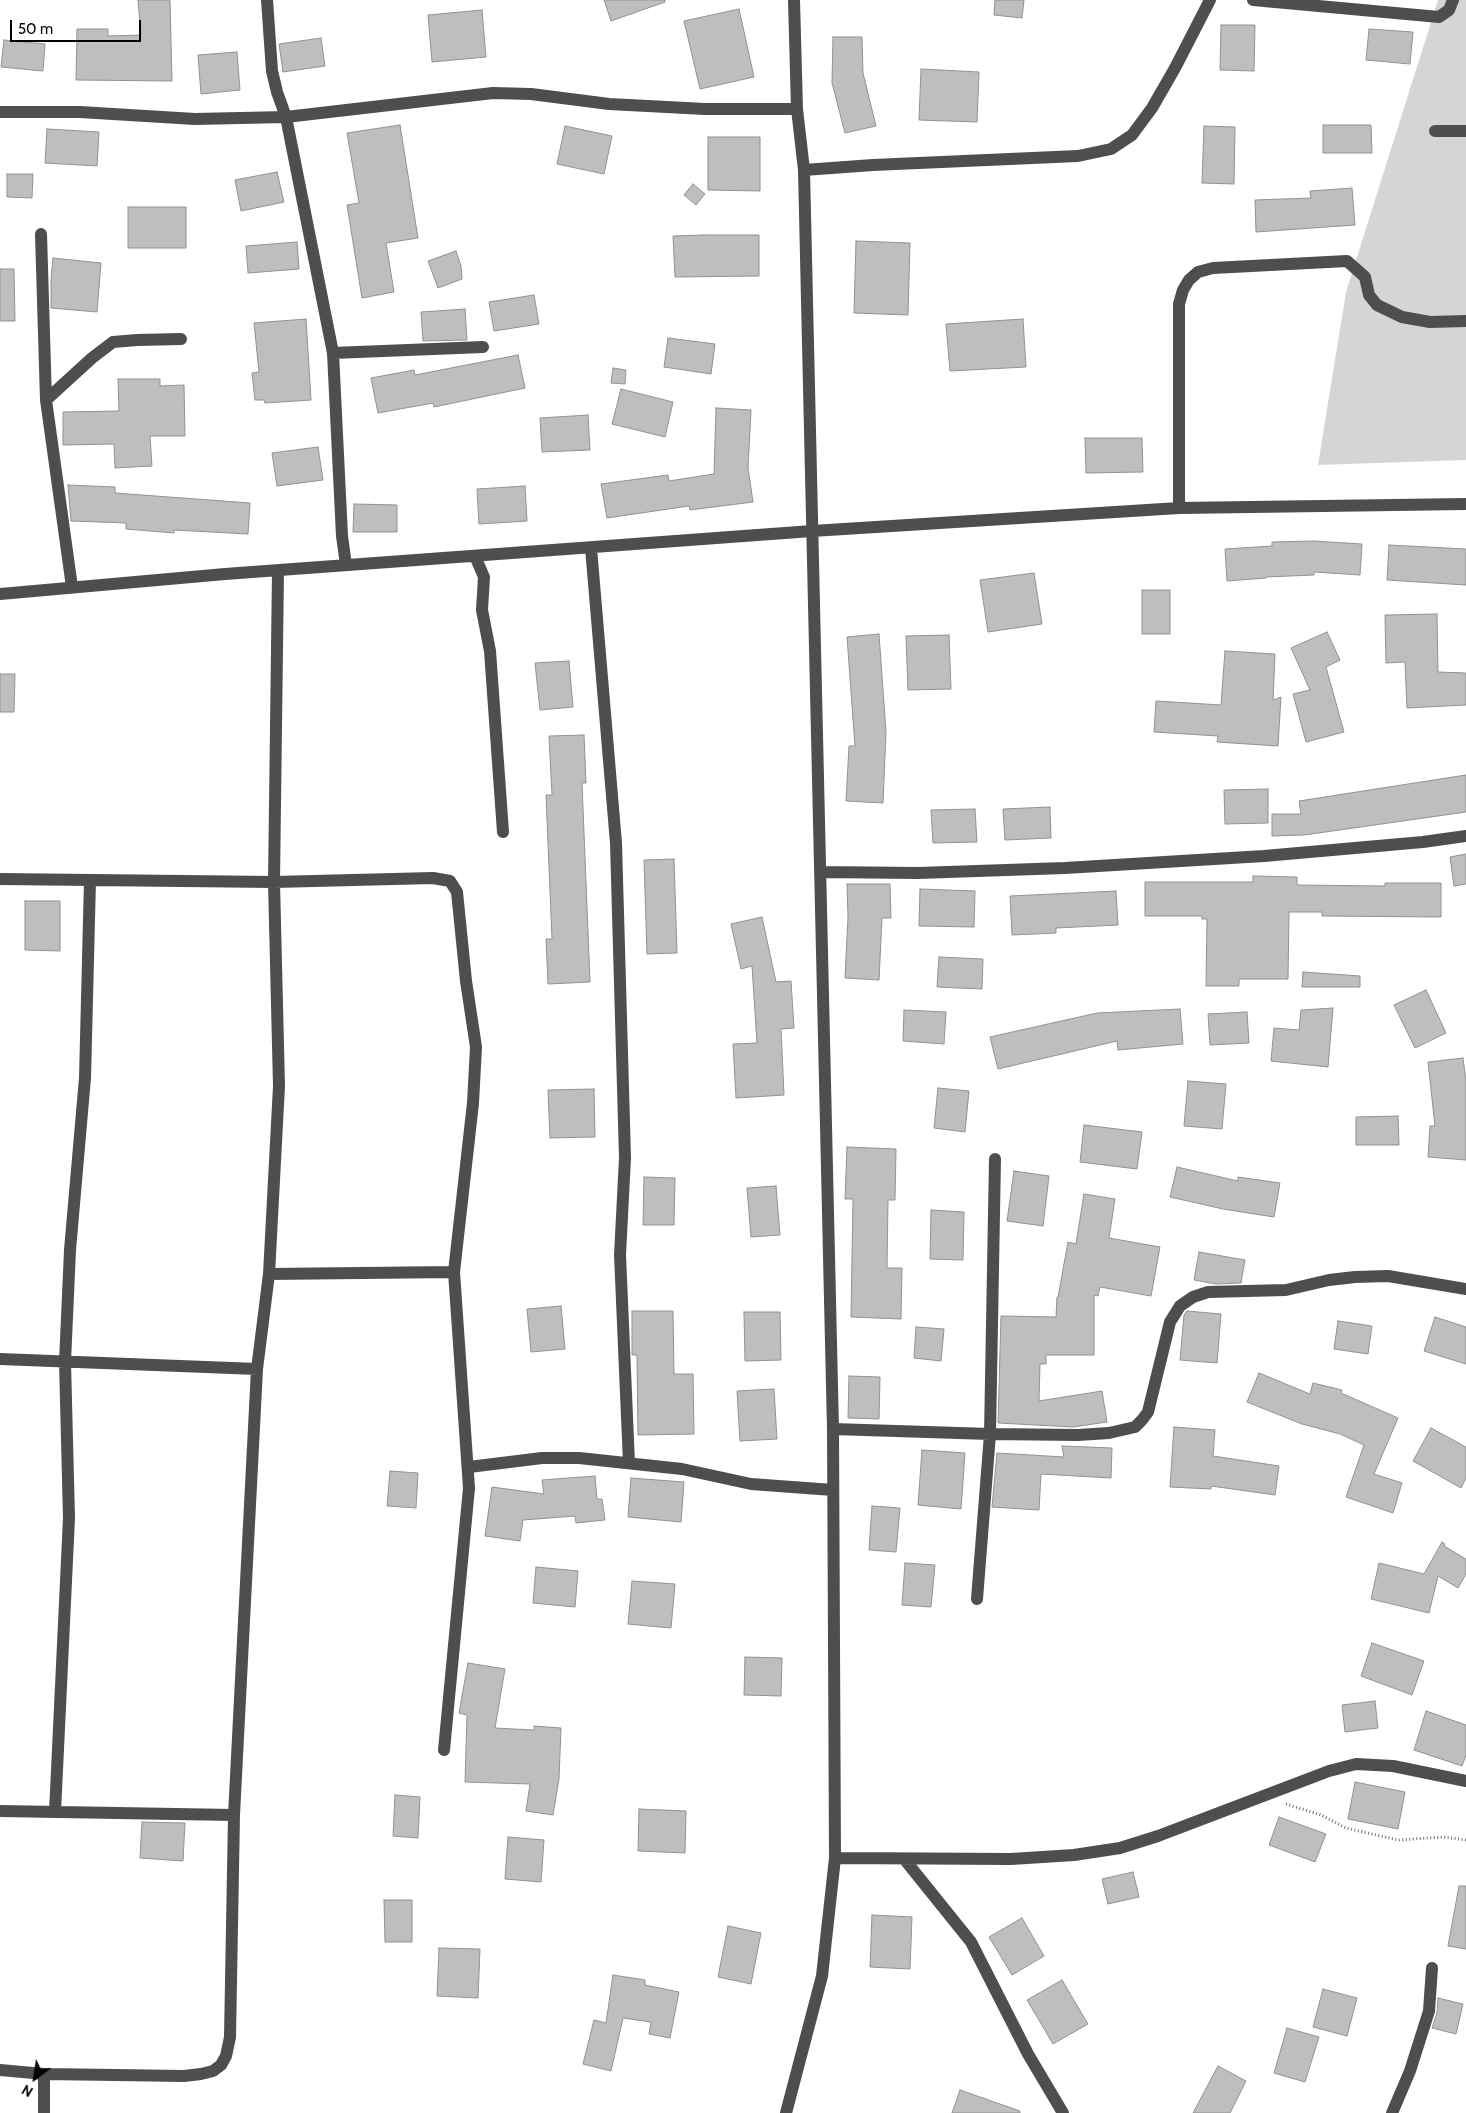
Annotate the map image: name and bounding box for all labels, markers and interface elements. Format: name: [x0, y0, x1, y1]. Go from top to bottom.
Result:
scale bar: [12, 10, 144, 42]
text: 50 m: [18, 20, 53, 38]
north arrow: [10, 2053, 60, 2103]
text: N: [18, 2081, 36, 2101]

